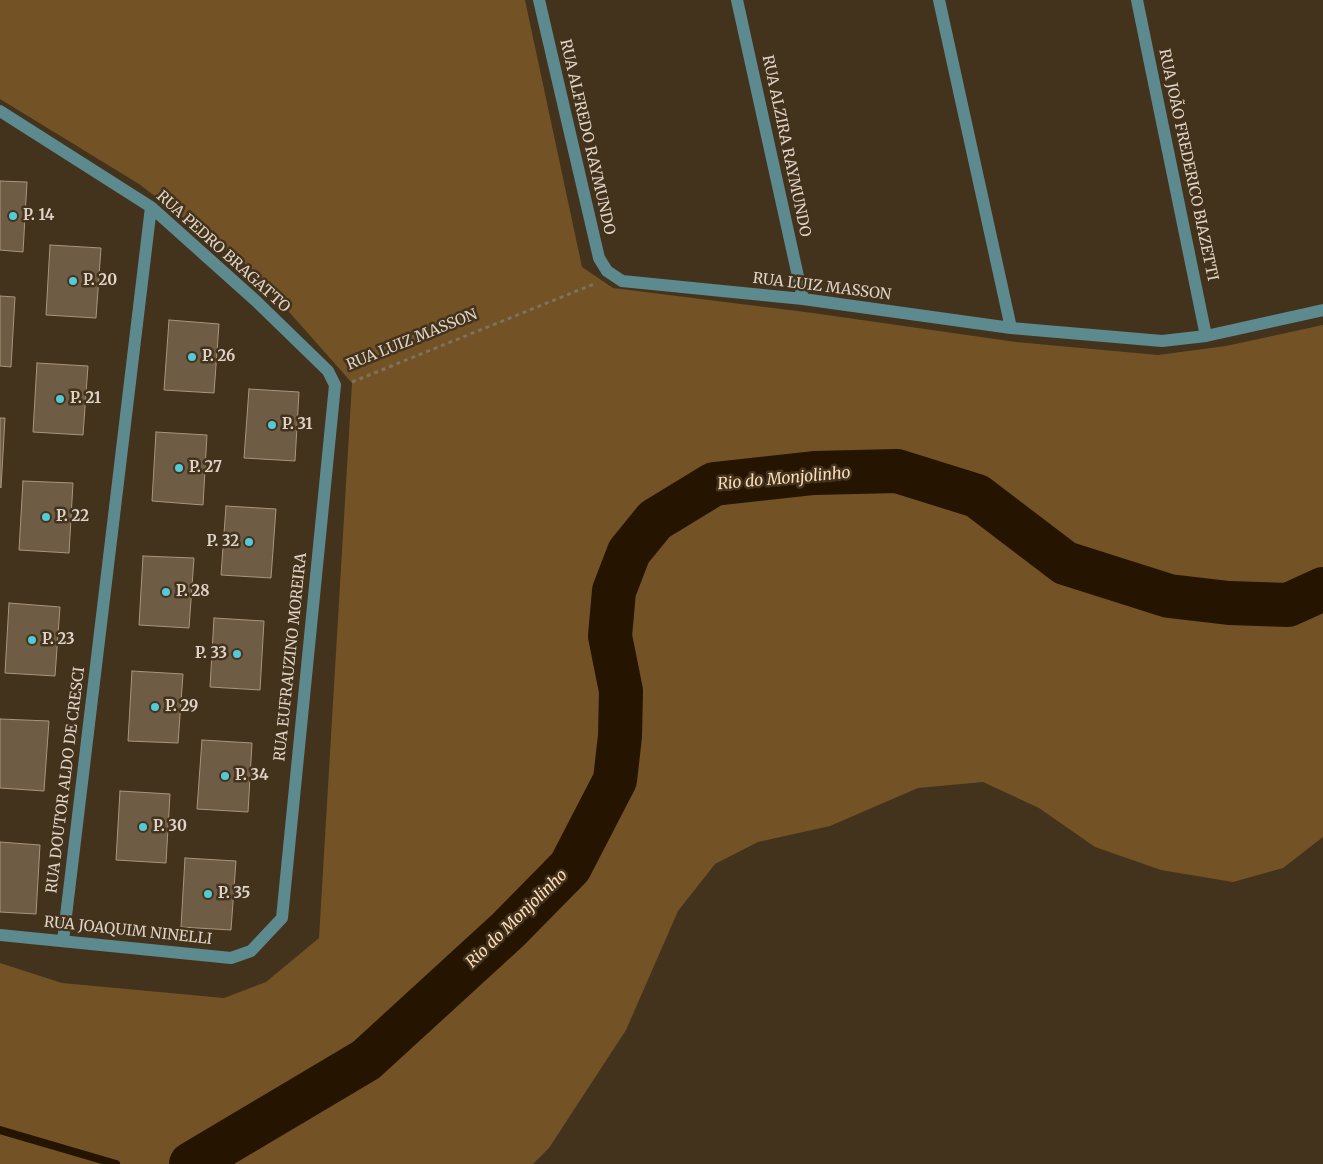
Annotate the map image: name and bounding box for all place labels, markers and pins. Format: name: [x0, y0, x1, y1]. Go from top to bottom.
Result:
place label: P. 14: [23, 207, 54, 225]
marker: P. 14: [7, 210, 19, 222]
place label: P. 20: [83, 272, 117, 290]
marker: P. 20: [67, 275, 79, 287]
place label: P. 26: [202, 348, 235, 366]
marker: P. 26: [186, 351, 198, 363]
place label: P. 21: [70, 390, 101, 408]
marker: P. 21: [54, 393, 66, 405]
place label: P. 31: [282, 416, 313, 434]
marker: P. 31: [266, 419, 278, 431]
place label: P. 27: [189, 459, 222, 477]
marker: P. 27: [173, 462, 185, 474]
place label: P. 22: [56, 508, 89, 526]
marker: P. 22: [40, 511, 52, 523]
place label: P. 32: [206, 533, 239, 551]
marker: P. 32: [243, 536, 255, 548]
place label: P. 28: [176, 583, 210, 601]
marker: P. 28: [160, 586, 172, 598]
place label: P. 23: [42, 631, 75, 649]
marker: P. 23: [26, 634, 38, 646]
place label: P. 33: [195, 645, 227, 663]
marker: P. 33: [231, 648, 243, 660]
place label: P. 29: [165, 698, 198, 716]
marker: P. 29: [149, 701, 161, 713]
place label: P. 34: [235, 767, 268, 785]
marker: P. 34: [219, 770, 231, 782]
place label: P. 30: [153, 818, 187, 836]
marker: P. 30: [137, 821, 149, 833]
place label: P. 35: [218, 885, 250, 903]
marker: P. 35: [202, 888, 214, 900]

